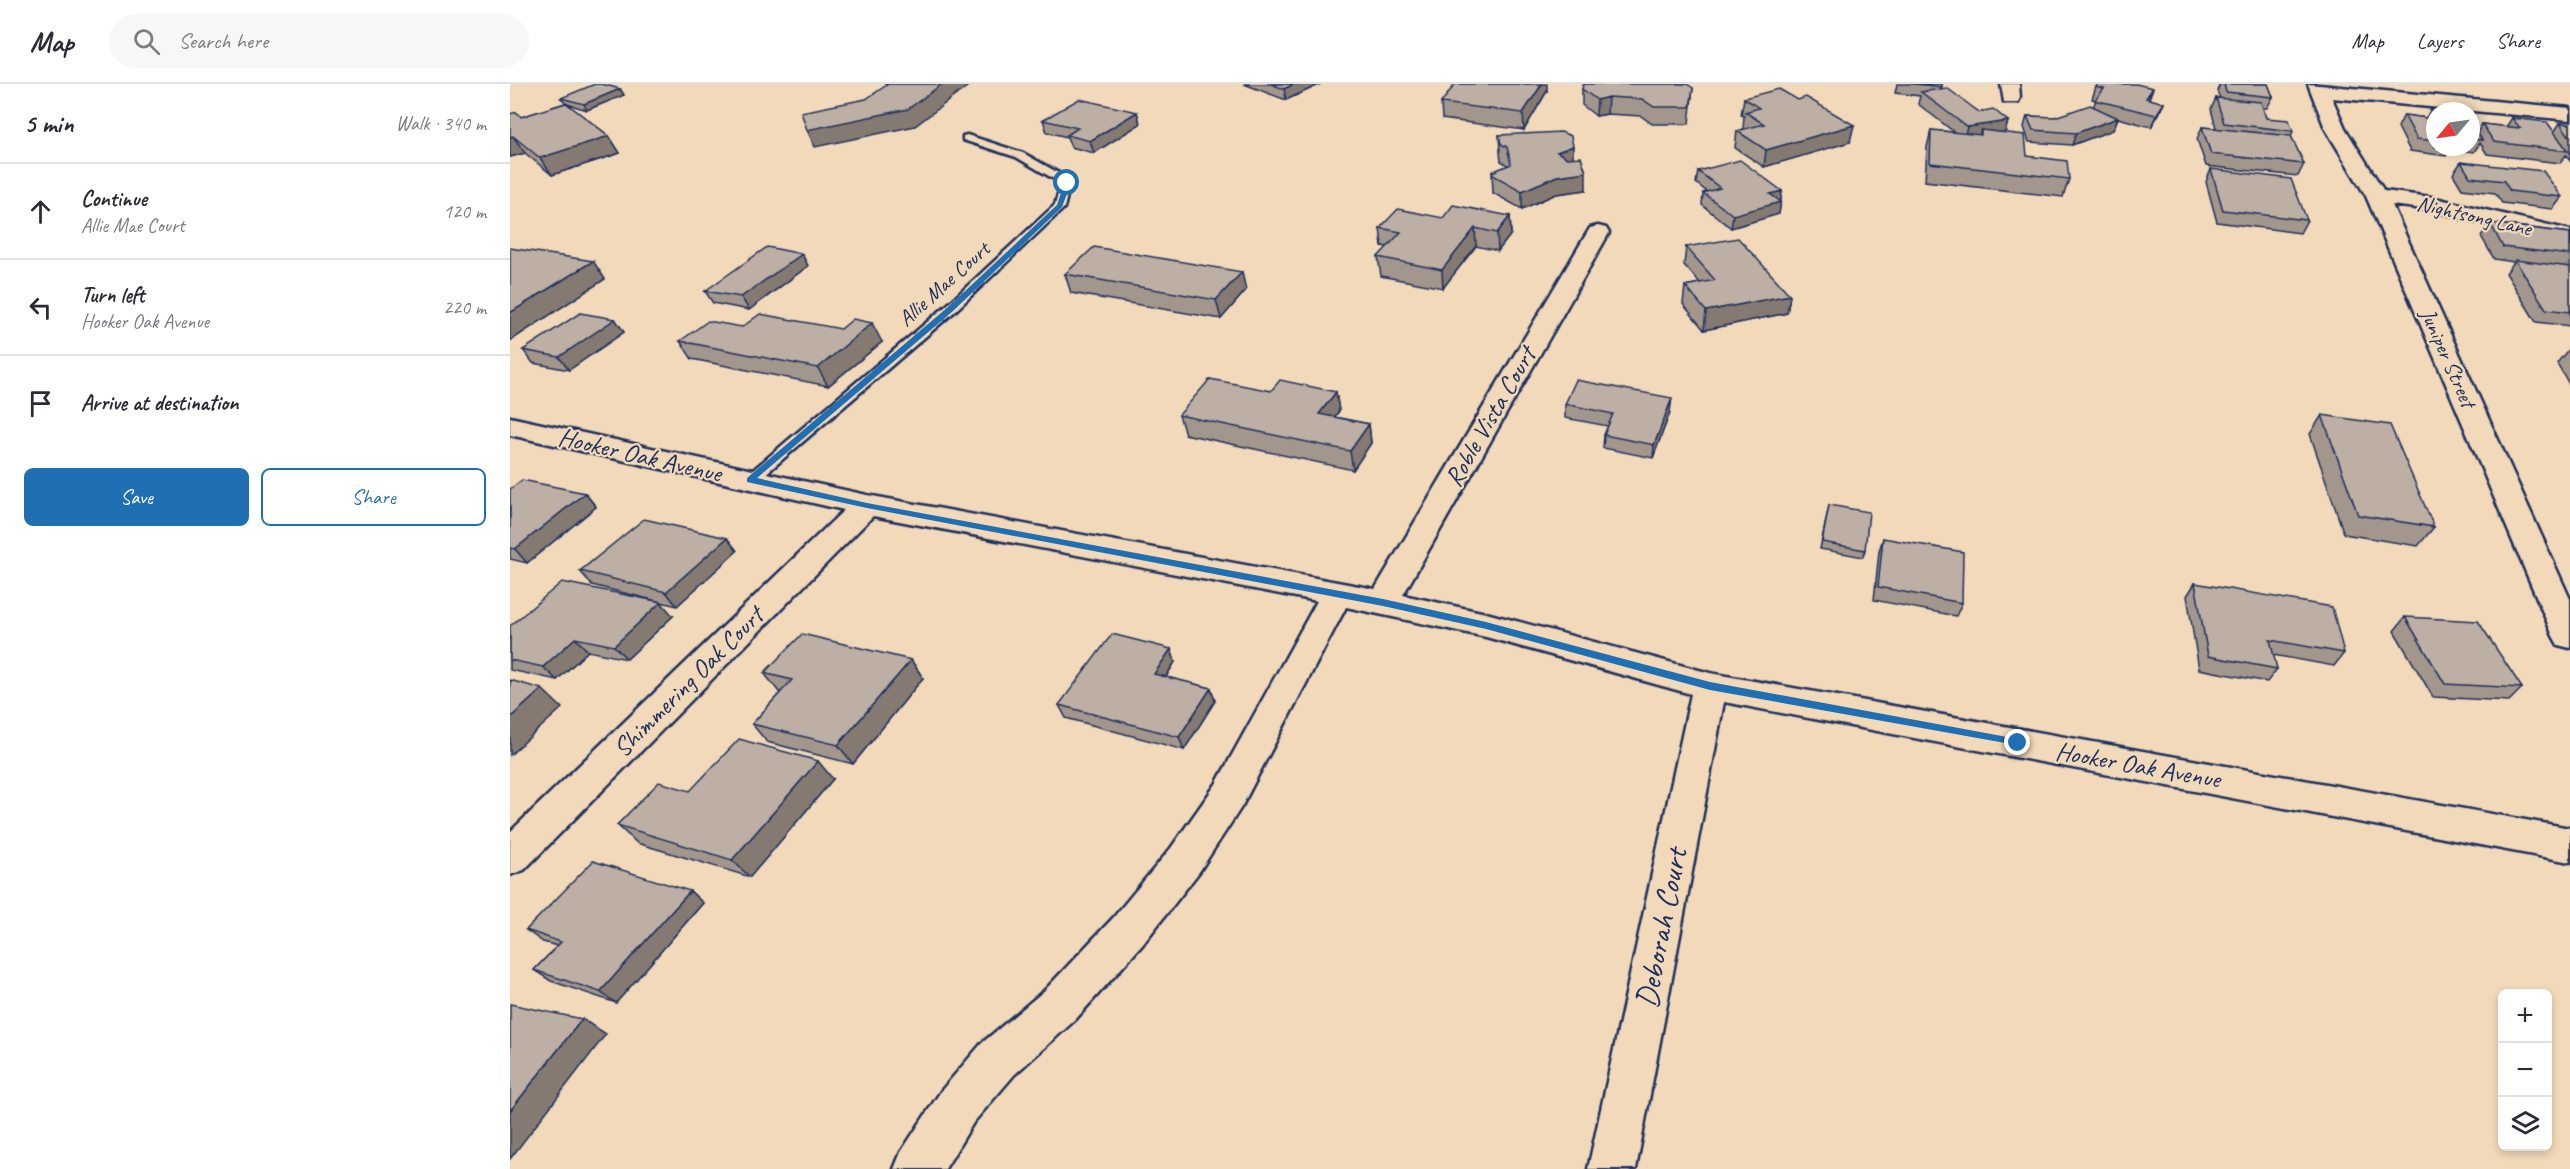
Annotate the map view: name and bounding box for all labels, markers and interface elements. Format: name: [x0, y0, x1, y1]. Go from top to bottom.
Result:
search box: [109, 14, 529, 68]
text: Map: [30, 24, 73, 59]
icon: search: [130, 25, 163, 58]
text: Search here: [178, 27, 268, 55]
text: Map: [2351, 28, 2384, 54]
text: Layers: [2417, 28, 2463, 54]
text: Share: [2496, 28, 2540, 54]
north arrow: [2426, 102, 2480, 156]
text: 5 min: [24, 107, 73, 140]
text: Walk · 340 m: [396, 111, 486, 136]
route start: [1053, 169, 1079, 195]
text: Continue: [81, 185, 147, 213]
street label: Nightsong Lane: [2414, 189, 2536, 243]
icon: ahead: [24, 195, 57, 228]
text: 120 m: [443, 199, 486, 224]
text: Allie Mae Court: [81, 213, 185, 238]
street label: Allie Mae Court: [892, 234, 998, 333]
text: Turn left: [81, 281, 145, 309]
icon: left: [24, 291, 57, 324]
text: 220 m: [443, 295, 486, 320]
street label: Juniper Street: [2413, 303, 2483, 414]
text: Hooker Oak Avenue: [81, 309, 209, 334]
street label: Roble Vista Court: [1437, 339, 1545, 493]
icon: arrive: [24, 387, 57, 420]
text: Arrive at destination: [81, 389, 238, 417]
street label: Hooker Oak Avenue: [555, 420, 727, 490]
button: Save: [24, 468, 249, 526]
button: Share: [261, 468, 486, 526]
street label: Shimmering Oak Court: [606, 597, 773, 764]
route end: [2004, 729, 2030, 755]
street label: Hooker Oak Avenue: [2053, 734, 2225, 796]
street label: Deborah Court: [1625, 841, 1697, 1011]
map controls: [2498, 989, 2552, 1151]
button: +: [2498, 989, 2552, 1043]
button: −: [2498, 1043, 2552, 1097]
button: layers: [2498, 1097, 2552, 1151]

